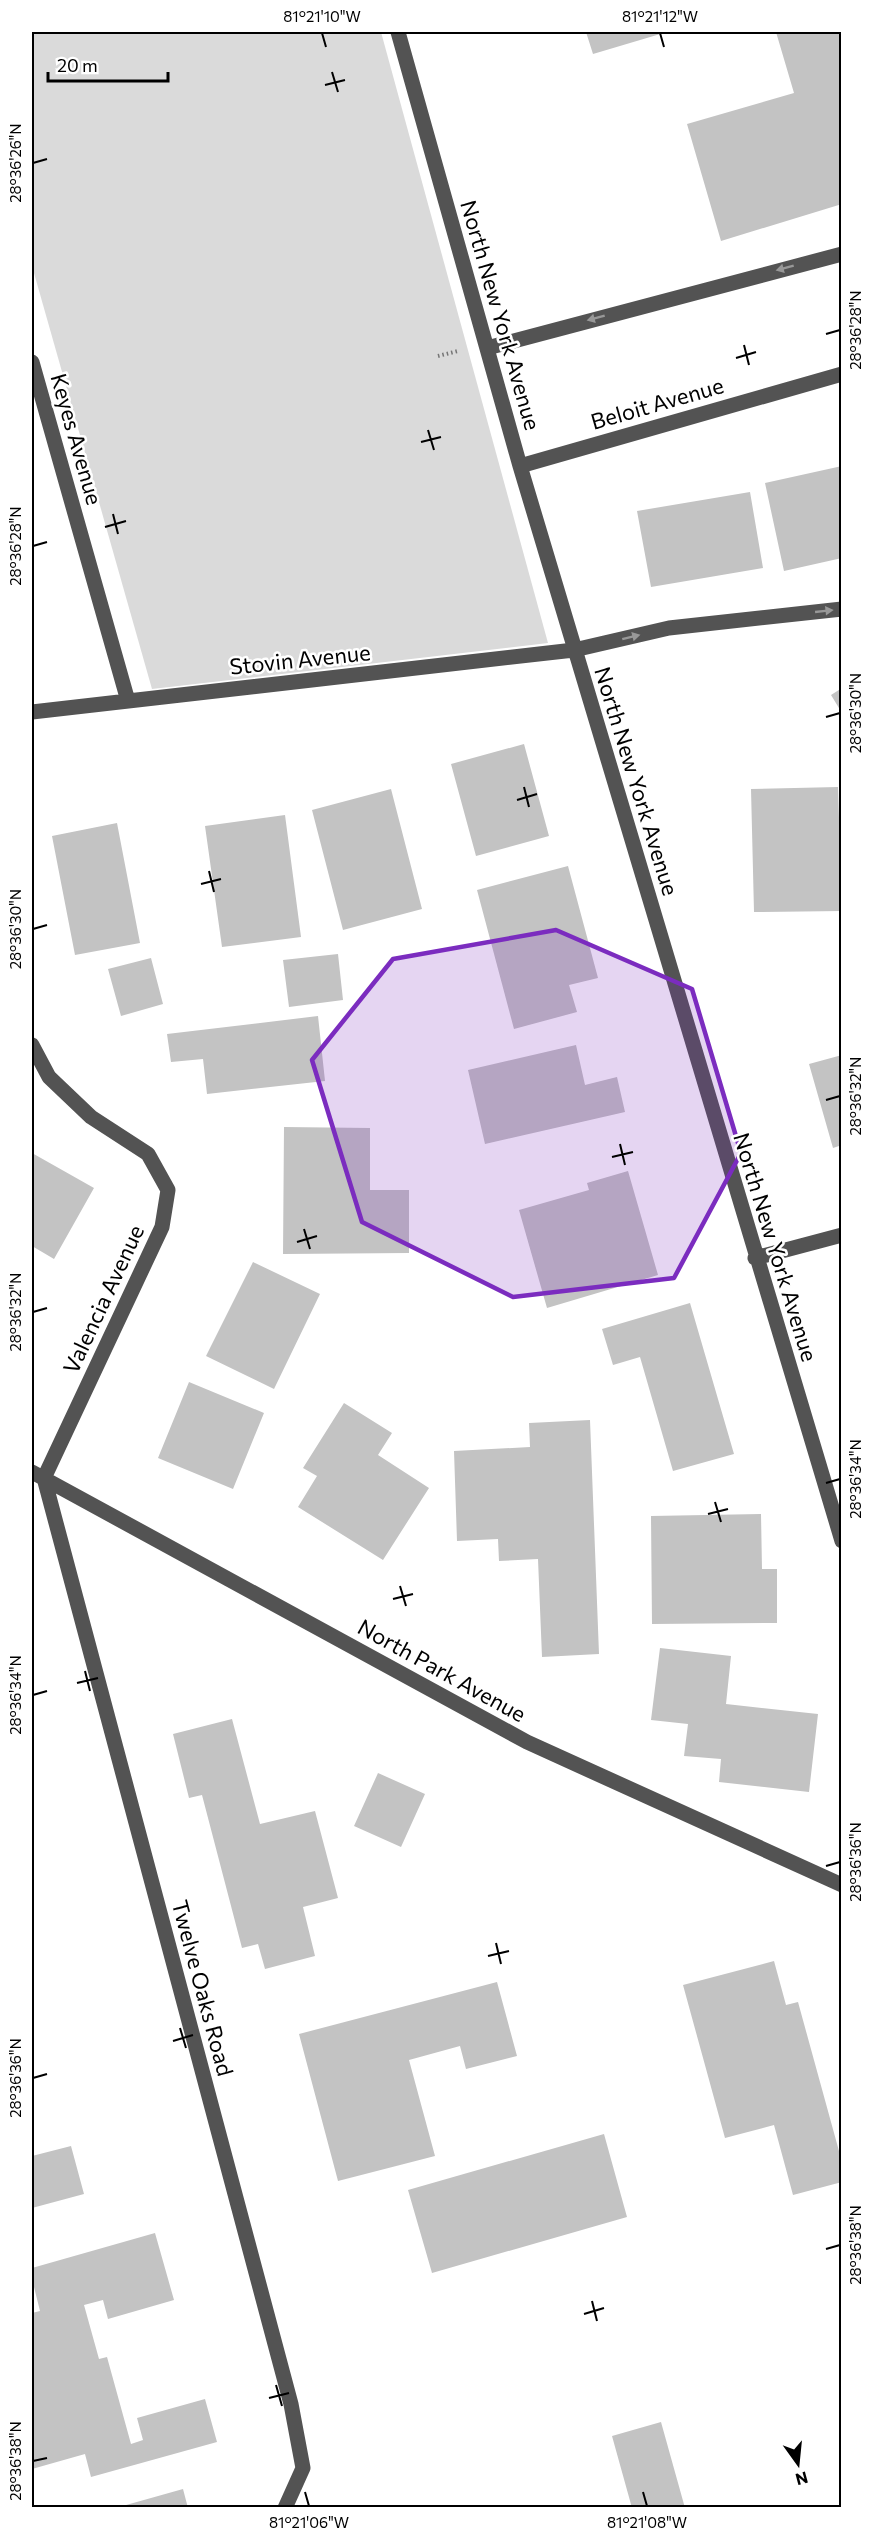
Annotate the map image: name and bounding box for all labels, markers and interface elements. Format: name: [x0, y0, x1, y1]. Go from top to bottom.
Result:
text: 81°21'10"W: [283, 7, 361, 25]
text: 81°21'12"W: [622, 7, 698, 25]
scale bar: [48, 45, 168, 83]
text: 20 m: [57, 54, 98, 76]
text: 28°36'26"N: [6, 123, 24, 203]
street label: North New York Avenue: [455, 197, 547, 433]
one-way arrow: [776, 264, 794, 274]
text: 28°36'28"N: [846, 290, 864, 370]
one-way arrow: [587, 314, 606, 324]
street label: Keyes Avenue: [45, 370, 109, 508]
street label: Beloit Avenue: [588, 371, 726, 435]
text: 28°36'28"N: [6, 506, 24, 586]
one-way arrow: [815, 606, 834, 616]
one-way arrow: [622, 631, 641, 641]
street label: Stovin Avenue: [228, 638, 372, 680]
street label: North New York Avenue: [589, 663, 685, 899]
text: 28°36'30"N: [846, 673, 864, 753]
text: 28°36'30"N: [6, 889, 24, 969]
text: 28°36'32"N: [846, 1057, 864, 1135]
street label: North New York Avenue: [728, 1129, 824, 1365]
street label: Valencia Avenue: [57, 1220, 149, 1378]
text: 28°36'32"N: [6, 1273, 24, 1351]
text: 28°36'34"N: [846, 1439, 864, 1519]
street label: North Park Avenue: [353, 1613, 531, 1727]
text: 28°36'34"N: [6, 1655, 24, 1735]
text: 28°36'36"N: [846, 1822, 864, 1902]
street label: Twelve Oaks Road: [167, 1897, 239, 2079]
text: 28°36'36"N: [6, 2038, 24, 2118]
text: 28°36'38"N: [846, 2205, 864, 2285]
text: 28°36'38"N: [6, 2421, 24, 2501]
north arrow: [768, 2434, 828, 2494]
text: N: [794, 2468, 810, 2490]
text: 81°21'06"W: [269, 2513, 349, 2531]
text: 81°21'08"W: [607, 2513, 687, 2531]

